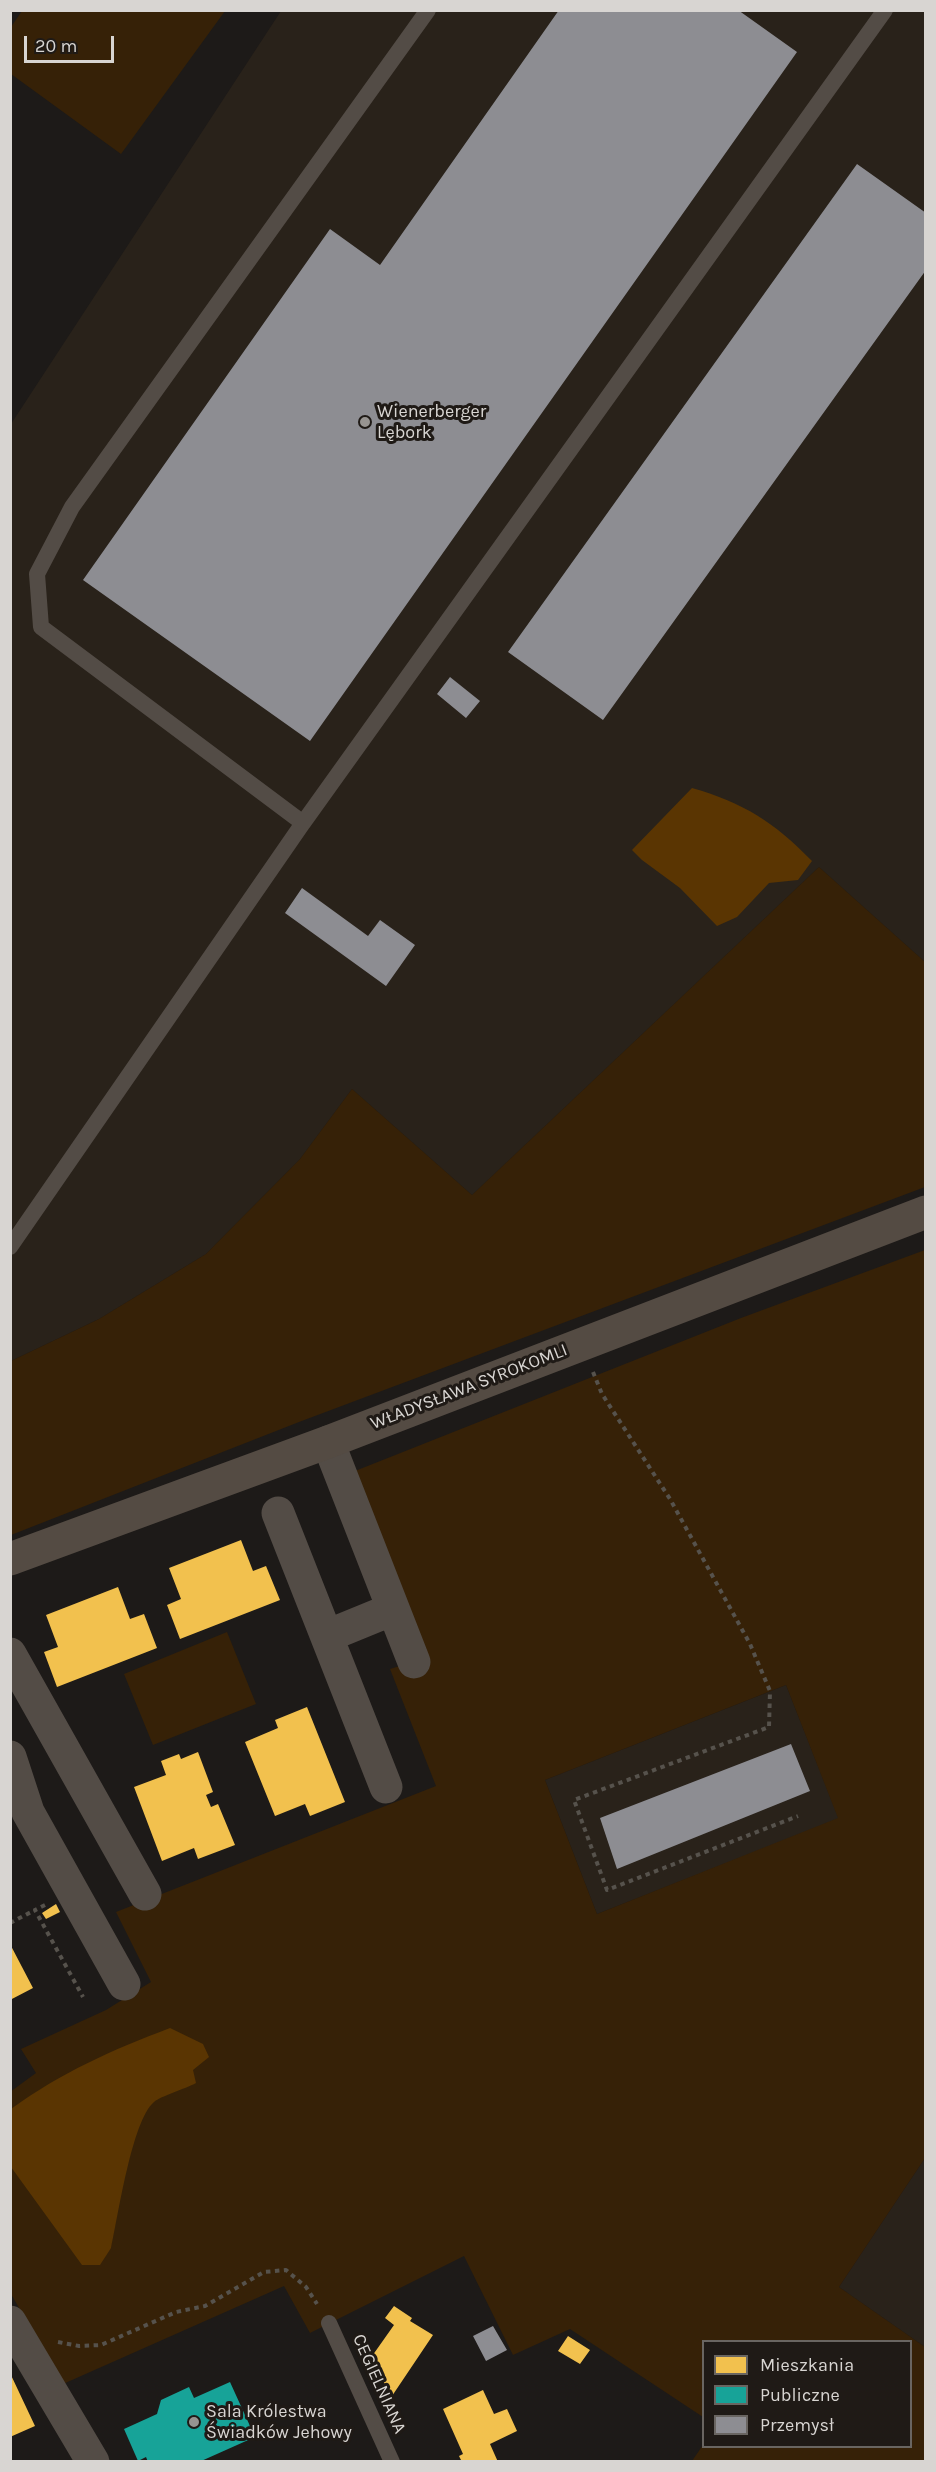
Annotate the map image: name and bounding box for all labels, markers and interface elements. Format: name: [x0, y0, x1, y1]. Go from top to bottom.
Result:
scale bar: [27, 24, 117, 62]
text: 20 m: [35, 35, 77, 57]
place label: Wienerberger Lębork: [377, 401, 486, 444]
marker: Wienerberger Lębork: [358, 415, 372, 429]
street label: WŁADYSŁAWA SYROKOMLI: [368, 1339, 570, 1435]
street label: CEGIELNIANA: [347, 2331, 411, 2437]
legend: [702, 2340, 912, 2448]
text: Mieszkania: [760, 2354, 854, 2376]
text: Publiczne: [760, 2384, 840, 2406]
place label: Sala Królestwa Świadków Jehowy: [206, 2401, 352, 2444]
text: Przemysł: [760, 2414, 834, 2436]
marker: Sala Królestwa Świadków Jehowy: [187, 2415, 201, 2429]

